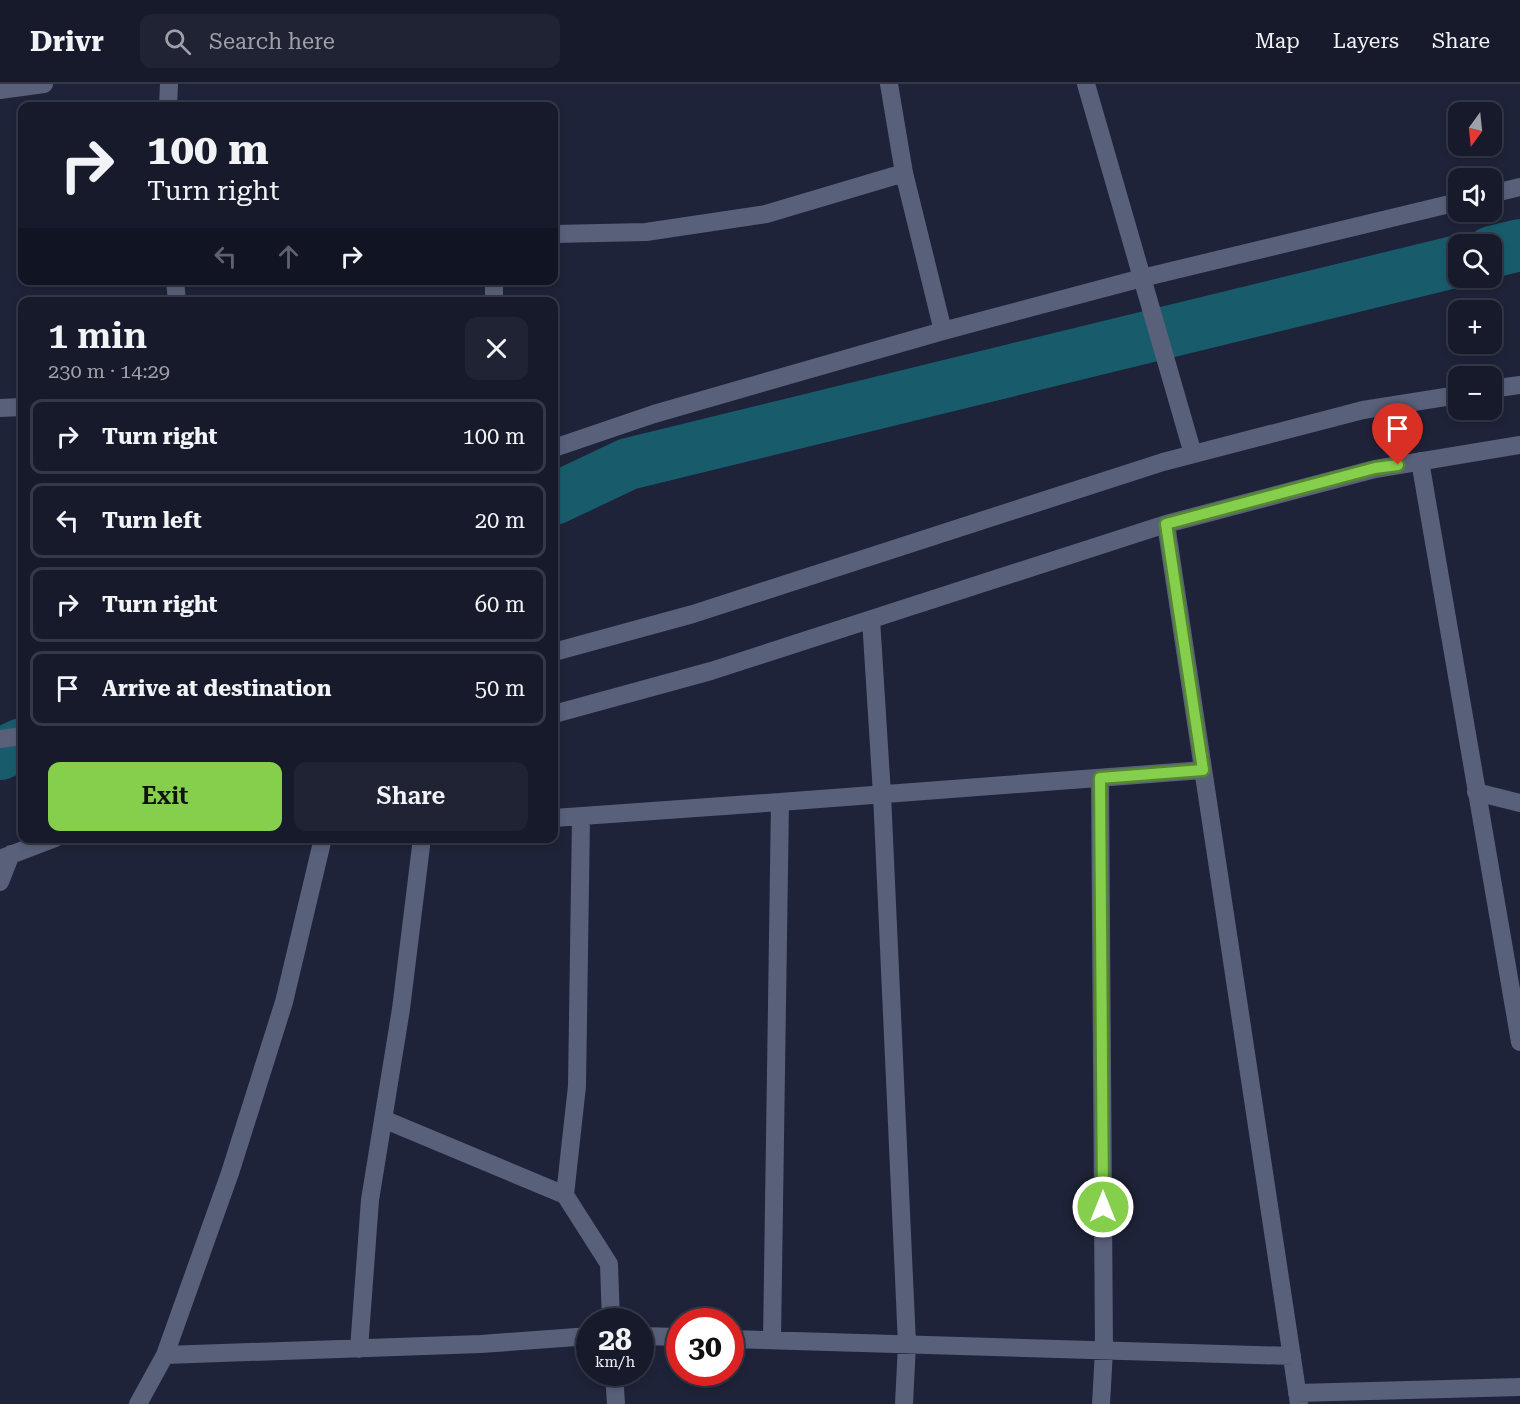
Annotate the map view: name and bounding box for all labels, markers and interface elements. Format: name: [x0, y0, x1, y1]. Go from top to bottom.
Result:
search box: [140, 14, 560, 68]
text: Drivr: [30, 25, 104, 58]
icon: search: [161, 25, 194, 58]
text: Search here: [209, 29, 335, 54]
text: Map: [1255, 29, 1300, 53]
text: Layers: [1333, 29, 1399, 53]
text: Share: [1432, 29, 1490, 53]
north arrow: [1448, 102, 1502, 156]
map controls: [1448, 102, 1502, 420]
text: 100 m: [147, 125, 269, 174]
icon: right: [48, 126, 126, 204]
button: sound: [1448, 168, 1502, 222]
text: Turn right: [147, 175, 280, 207]
button: search: [1448, 234, 1502, 288]
icon: left: [209, 240, 242, 273]
icon: ahead: [272, 240, 305, 273]
icon: right: [335, 240, 368, 273]
button: +: [1448, 300, 1502, 354]
text: 1 min: [48, 315, 147, 357]
button: close: [465, 317, 528, 380]
text: 230 m · 14:29: [48, 359, 170, 383]
button: −: [1448, 366, 1502, 420]
pin: [1372, 403, 1423, 465]
icon: arrive: [1381, 412, 1414, 445]
icon: right: [51, 420, 84, 453]
text: Turn right: [102, 424, 217, 449]
text: 100 m: [462, 424, 525, 449]
icon: left: [51, 504, 84, 537]
text: Turn left: [102, 508, 202, 533]
text: 20 m: [475, 508, 525, 533]
icon: right: [51, 588, 84, 621]
text: Turn right: [102, 592, 217, 617]
text: 60 m: [475, 592, 525, 617]
icon: arrive: [51, 672, 84, 705]
text: Arrive at destination: [102, 676, 331, 701]
text: 50 m: [475, 676, 525, 701]
button: Exit: [48, 762, 282, 831]
button: Share: [294, 762, 528, 831]
position arrow: [1071, 1175, 1135, 1239]
speed limit sign: 30: [666, 1308, 744, 1386]
text: 28: [598, 1322, 632, 1357]
text: km/h: [595, 1353, 635, 1371]

